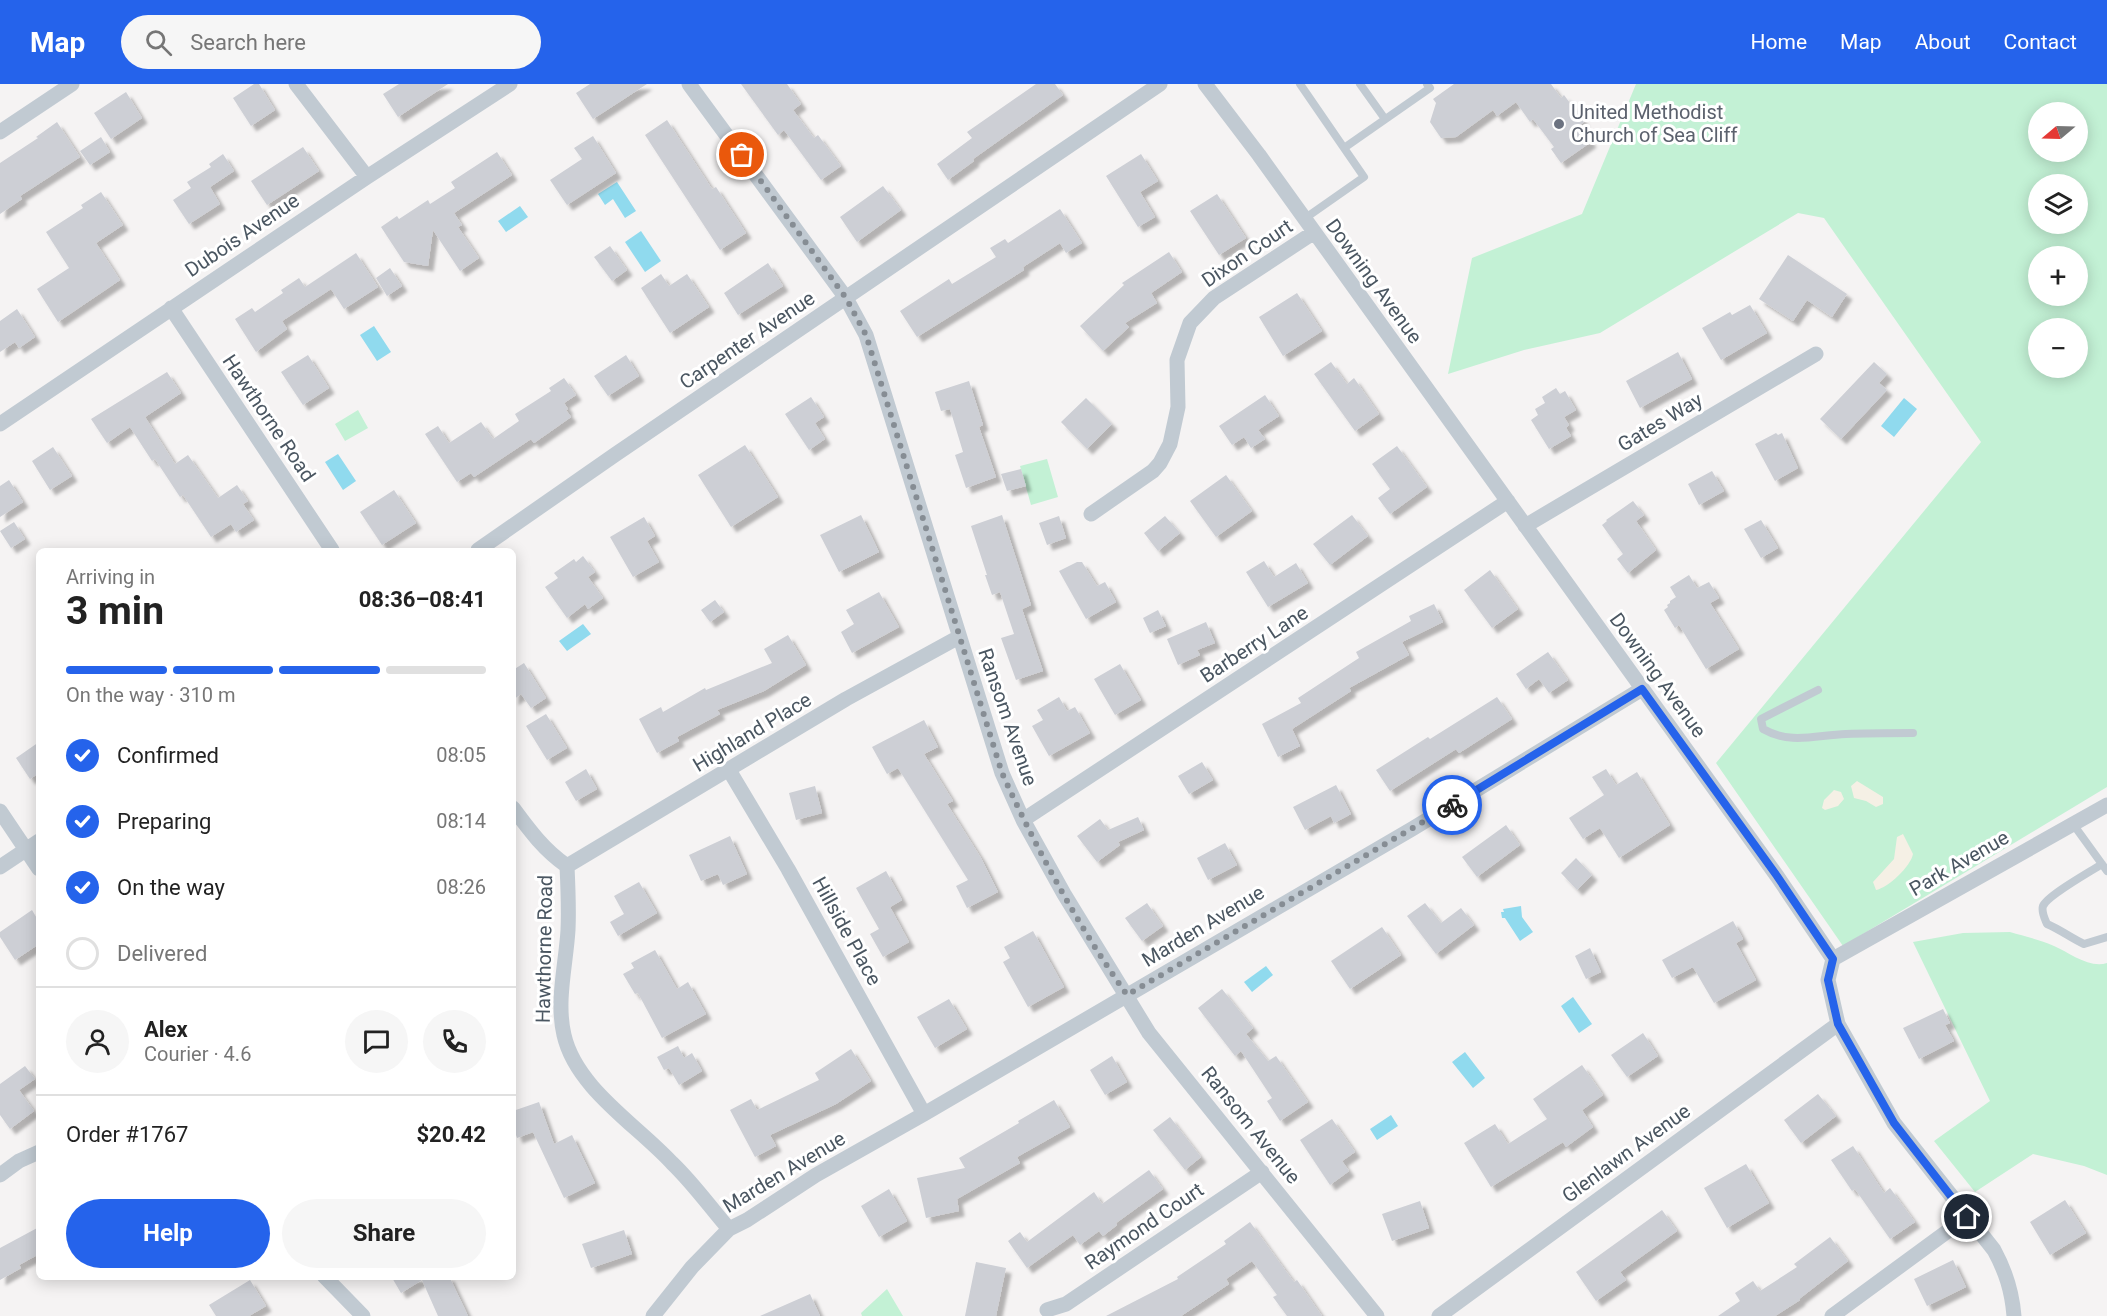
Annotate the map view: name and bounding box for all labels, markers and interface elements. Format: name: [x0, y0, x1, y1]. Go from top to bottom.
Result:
search box: [121, 15, 541, 69]
text: Map: [30, 26, 85, 59]
icon: search: [142, 26, 175, 59]
text: Search here: [190, 30, 306, 55]
text: Home: [1751, 30, 1807, 54]
text: Map: [1840, 30, 1882, 54]
text: About: [1915, 30, 1971, 54]
text: Contact: [2004, 30, 2077, 54]
place label: United Methodist Church of Sea Cliff: [1571, 100, 1737, 147]
north arrow: [2028, 102, 2088, 162]
map controls: [2028, 102, 2088, 378]
marker: United Methodist Church of Sea Cliff: [1552, 117, 1566, 131]
pin: [716, 129, 767, 180]
icon: bag: [725, 138, 758, 171]
button: layers: [2028, 174, 2088, 234]
street label: Dubois Avenue: [180, 188, 304, 282]
street label: Dixon Court: [1197, 214, 1297, 292]
street label: Downing Avenue: [1321, 214, 1427, 348]
button: +: [2028, 246, 2088, 306]
street label: Carpenter Avenue: [675, 286, 819, 394]
button: −: [2028, 318, 2088, 378]
street label: Hawthorne Road: [218, 350, 320, 486]
street label: Gates Way: [1613, 387, 1707, 457]
text: Arriving in: [66, 565, 155, 589]
text: 08:36–08:41: [359, 587, 486, 612]
text: 3 min: [66, 588, 164, 634]
street label: Barberry Lane: [1196, 600, 1312, 688]
street label: Downing Avenue: [1605, 608, 1711, 742]
street label: Ransom Avenue: [973, 645, 1043, 789]
text: On the way · 310 m: [66, 683, 235, 707]
street label: Highland Place: [688, 687, 816, 777]
icon: check: [66, 739, 99, 772]
text: Confirmed: [117, 743, 219, 768]
text: 08:05: [436, 743, 486, 767]
courier: [1422, 775, 1482, 835]
icon: bike: [1436, 789, 1469, 822]
icon: check: [66, 805, 99, 838]
text: Preparing: [117, 809, 211, 834]
text: 08:14: [436, 809, 486, 833]
street label: Park Avenue: [1905, 825, 2013, 901]
icon: check: [66, 871, 99, 904]
street label: Hillside Place: [807, 873, 887, 989]
text: On the way: [117, 875, 225, 900]
text: 08:26: [436, 875, 486, 899]
street label: Hawthorne Road: [531, 875, 557, 1023]
street label: Marden Avenue: [1138, 880, 1268, 972]
text: Delivered: [117, 941, 207, 966]
button: person: [66, 1010, 129, 1073]
button: chat: [345, 1010, 408, 1073]
button: phone: [423, 1010, 486, 1073]
text: Alex: [144, 1017, 188, 1042]
text: Courier · 4.6: [144, 1042, 251, 1066]
street label: Ransom Avenue: [1196, 1062, 1306, 1188]
street label: Glenlawn Avenue: [1557, 1099, 1695, 1207]
text: Order #1767: [66, 1122, 188, 1147]
text: $20.42: [417, 1122, 486, 1147]
street label: Marden Avenue: [719, 1126, 849, 1218]
street label: Raymond Court: [1080, 1177, 1208, 1275]
pin: [1941, 1191, 1992, 1242]
button: Help: [66, 1199, 270, 1268]
button: Share: [282, 1199, 486, 1268]
icon: home: [1950, 1200, 1983, 1233]

